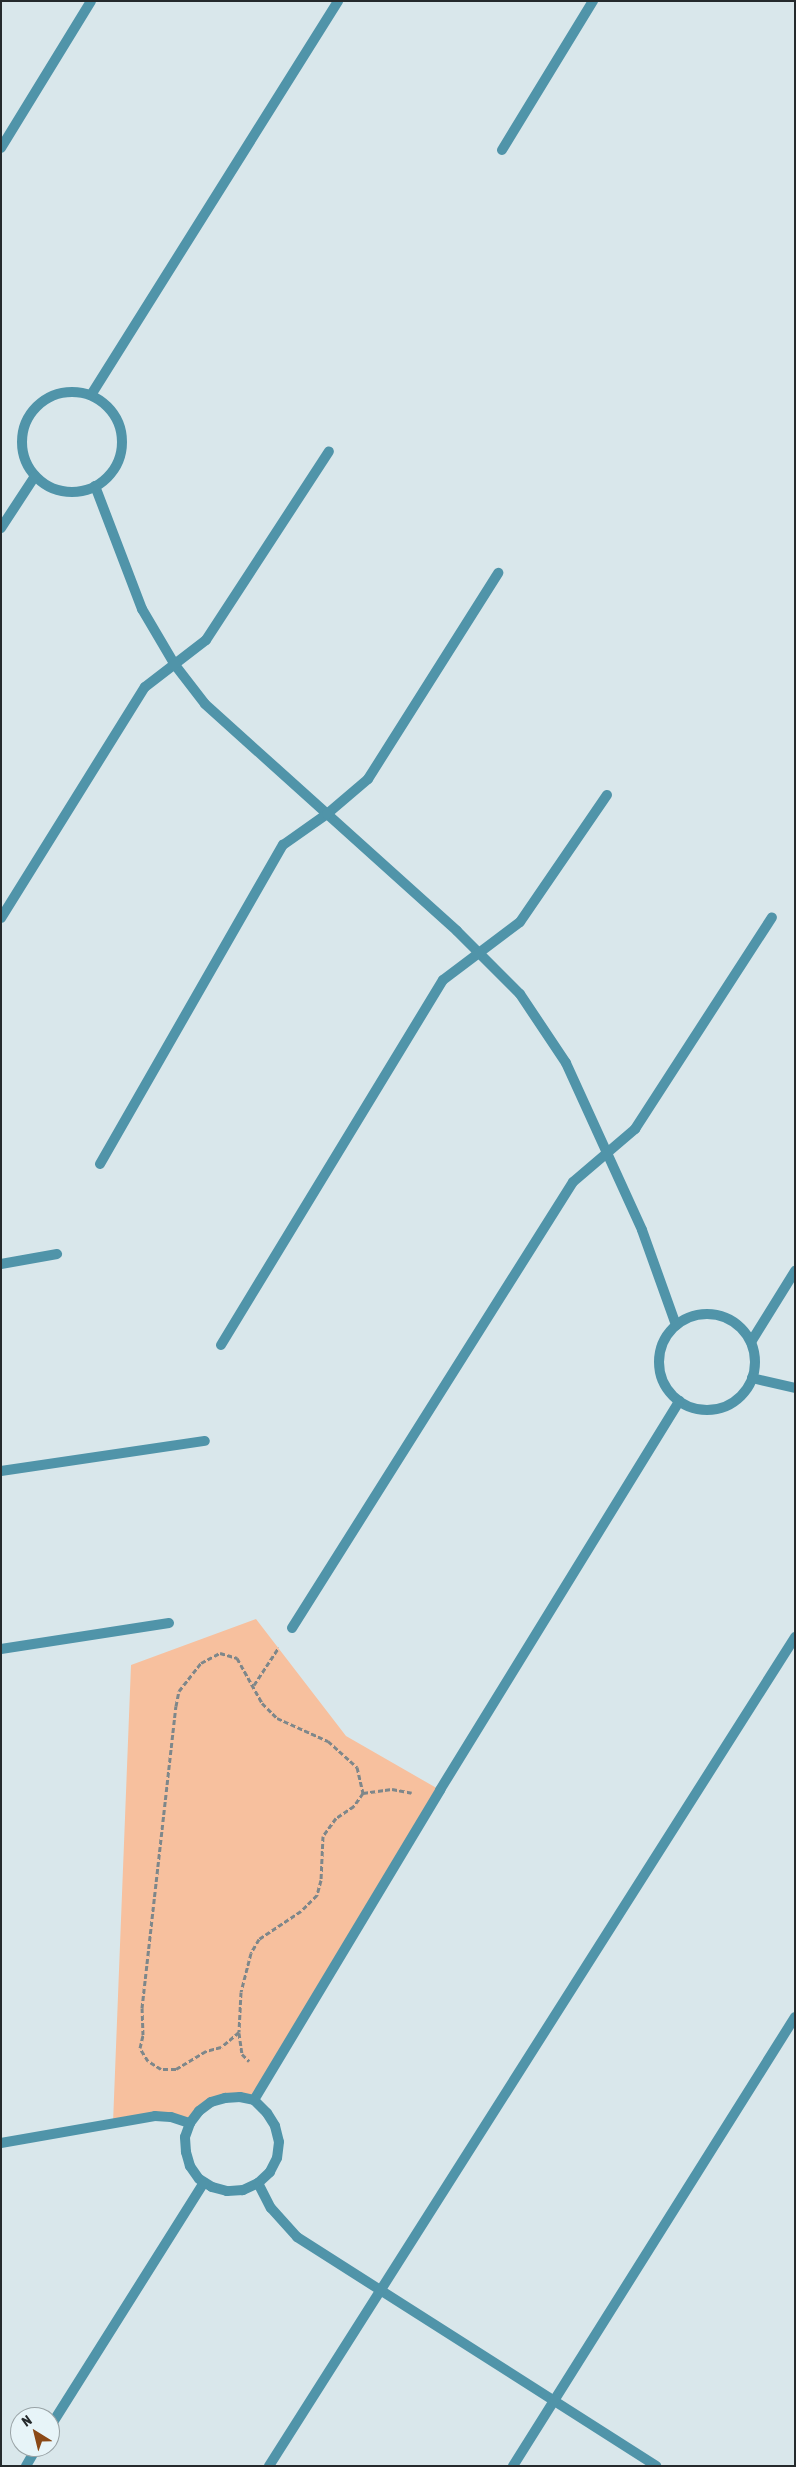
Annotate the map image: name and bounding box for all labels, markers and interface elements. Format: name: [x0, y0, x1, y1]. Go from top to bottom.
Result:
north arrow: [10, 2407, 60, 2457]
text: N: [19, 2412, 35, 2430]

